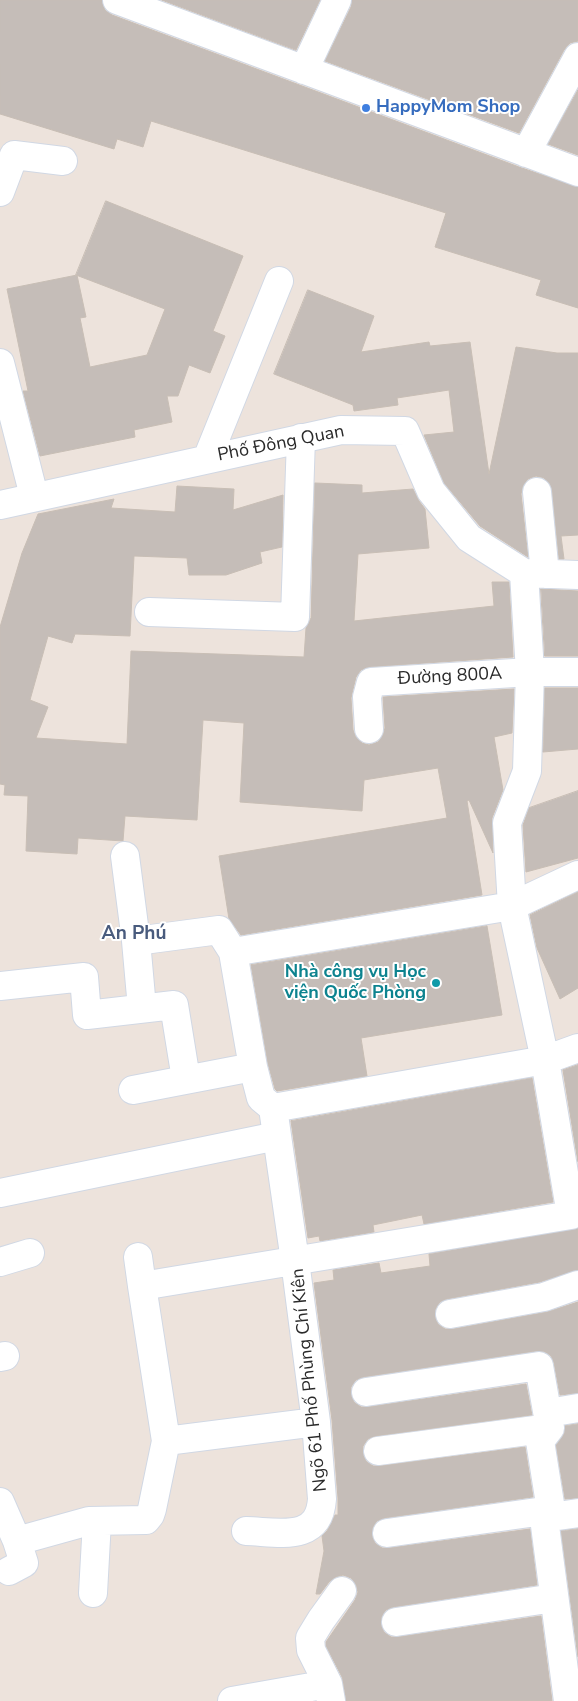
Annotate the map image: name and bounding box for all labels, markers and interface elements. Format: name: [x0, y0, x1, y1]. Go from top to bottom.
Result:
place label: HappyMom Shop: [376, 97, 520, 119]
marker: HappyMom Shop: [360, 102, 372, 114]
street label: Phố Đông Quan: [216, 421, 346, 467]
street label: Đường 800A: [397, 663, 503, 691]
district label: An Phú: [102, 923, 166, 945]
place label: Nhà công vụ Học viện Quốc Phòng: [284, 962, 426, 1004]
marker: Nhà công vụ Học viện Quốc Phòng: [430, 977, 442, 989]
street label: Ngõ 61 Phố Phùng Chí Kiên: [288, 1267, 332, 1493]

